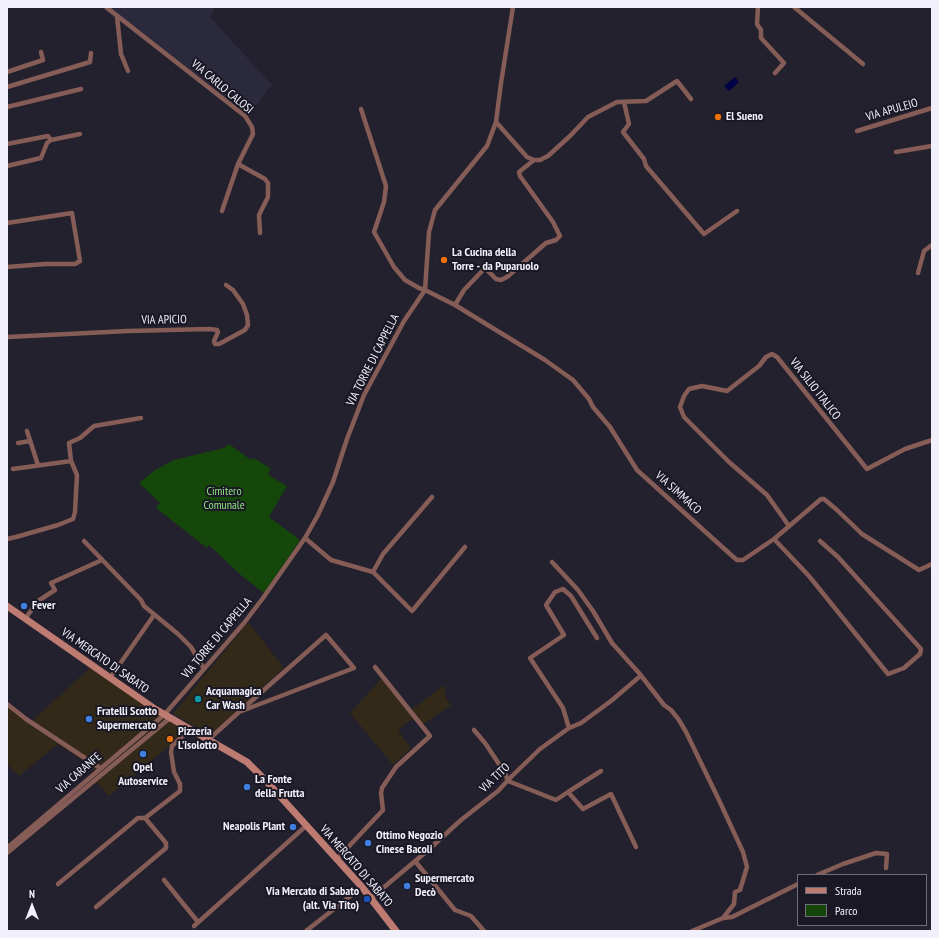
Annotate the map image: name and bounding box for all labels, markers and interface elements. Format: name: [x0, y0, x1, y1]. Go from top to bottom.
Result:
street label: VIA CARLO CALOSI: [188, 57, 256, 117]
street label: VIA APULEIO: [864, 96, 920, 124]
place label: El Sueno: [726, 110, 763, 124]
marker: El Sueno: [713, 112, 723, 122]
place label: La Cucina della Torre - da Puparuolo: [452, 246, 539, 274]
marker: La Cucina della Torre - da Puparuolo: [439, 255, 449, 265]
street label: VIA APICIO: [141, 312, 187, 328]
street label: VIA TORRE DI CAPPELLA: [344, 312, 402, 408]
street label: VIA SILIO ITALICO: [786, 355, 844, 423]
street label: VIA SIMMACO: [652, 469, 704, 517]
park label: Cimitero Comunale: [203, 485, 245, 513]
street label: VIA TORRE DI CAPPELLA: [179, 595, 255, 681]
place label: Fever: [32, 599, 55, 613]
marker: Fever: [19, 601, 29, 611]
street label: VIA MERCATO DI SABATO: [58, 625, 152, 697]
place label: Acquamagica Car Wash: [206, 685, 262, 713]
marker: Acquamagica Car Wash: [193, 694, 203, 704]
place label: Fratelli Scotto Supermercato: [97, 705, 157, 733]
marker: Fratelli Scotto Supermercato: [84, 714, 94, 724]
place label: Pizzeria L'isolotto: [178, 725, 217, 753]
marker: Pizzeria L'isolotto: [165, 734, 175, 744]
street label: VIA CARANFE: [53, 749, 105, 797]
marker: Opel Autoservice: [138, 749, 148, 759]
street label: VIA TITO: [477, 760, 513, 796]
place label: Opel Autoservice: [118, 761, 168, 789]
place label: La Fonte della Frutta: [255, 773, 304, 801]
marker: La Fonte della Frutta: [242, 782, 252, 792]
place label: Neapolis Plant: [223, 820, 285, 834]
marker: Neapolis Plant: [288, 822, 298, 832]
street label: VIA MERCATO DI SABATO: [317, 822, 395, 910]
place label: Ottimo Negozio Cinese Bacoli: [376, 829, 443, 857]
marker: Ottimo Negozio Cinese Bacoli: [363, 838, 373, 848]
place label: Supermercato Decò: [415, 872, 474, 900]
legend: [797, 874, 927, 926]
marker: Supermercato Decò: [402, 881, 412, 891]
text: Strada: [835, 883, 862, 898]
place label: Via Mercato di Sabato (alt. Via Tito): [266, 885, 359, 913]
north arrow: [12, 886, 52, 926]
text: N: [29, 887, 35, 901]
marker: Via Mercato di Sabato (alt. Via Tito): [362, 894, 372, 904]
text: Parco: [835, 903, 857, 918]

